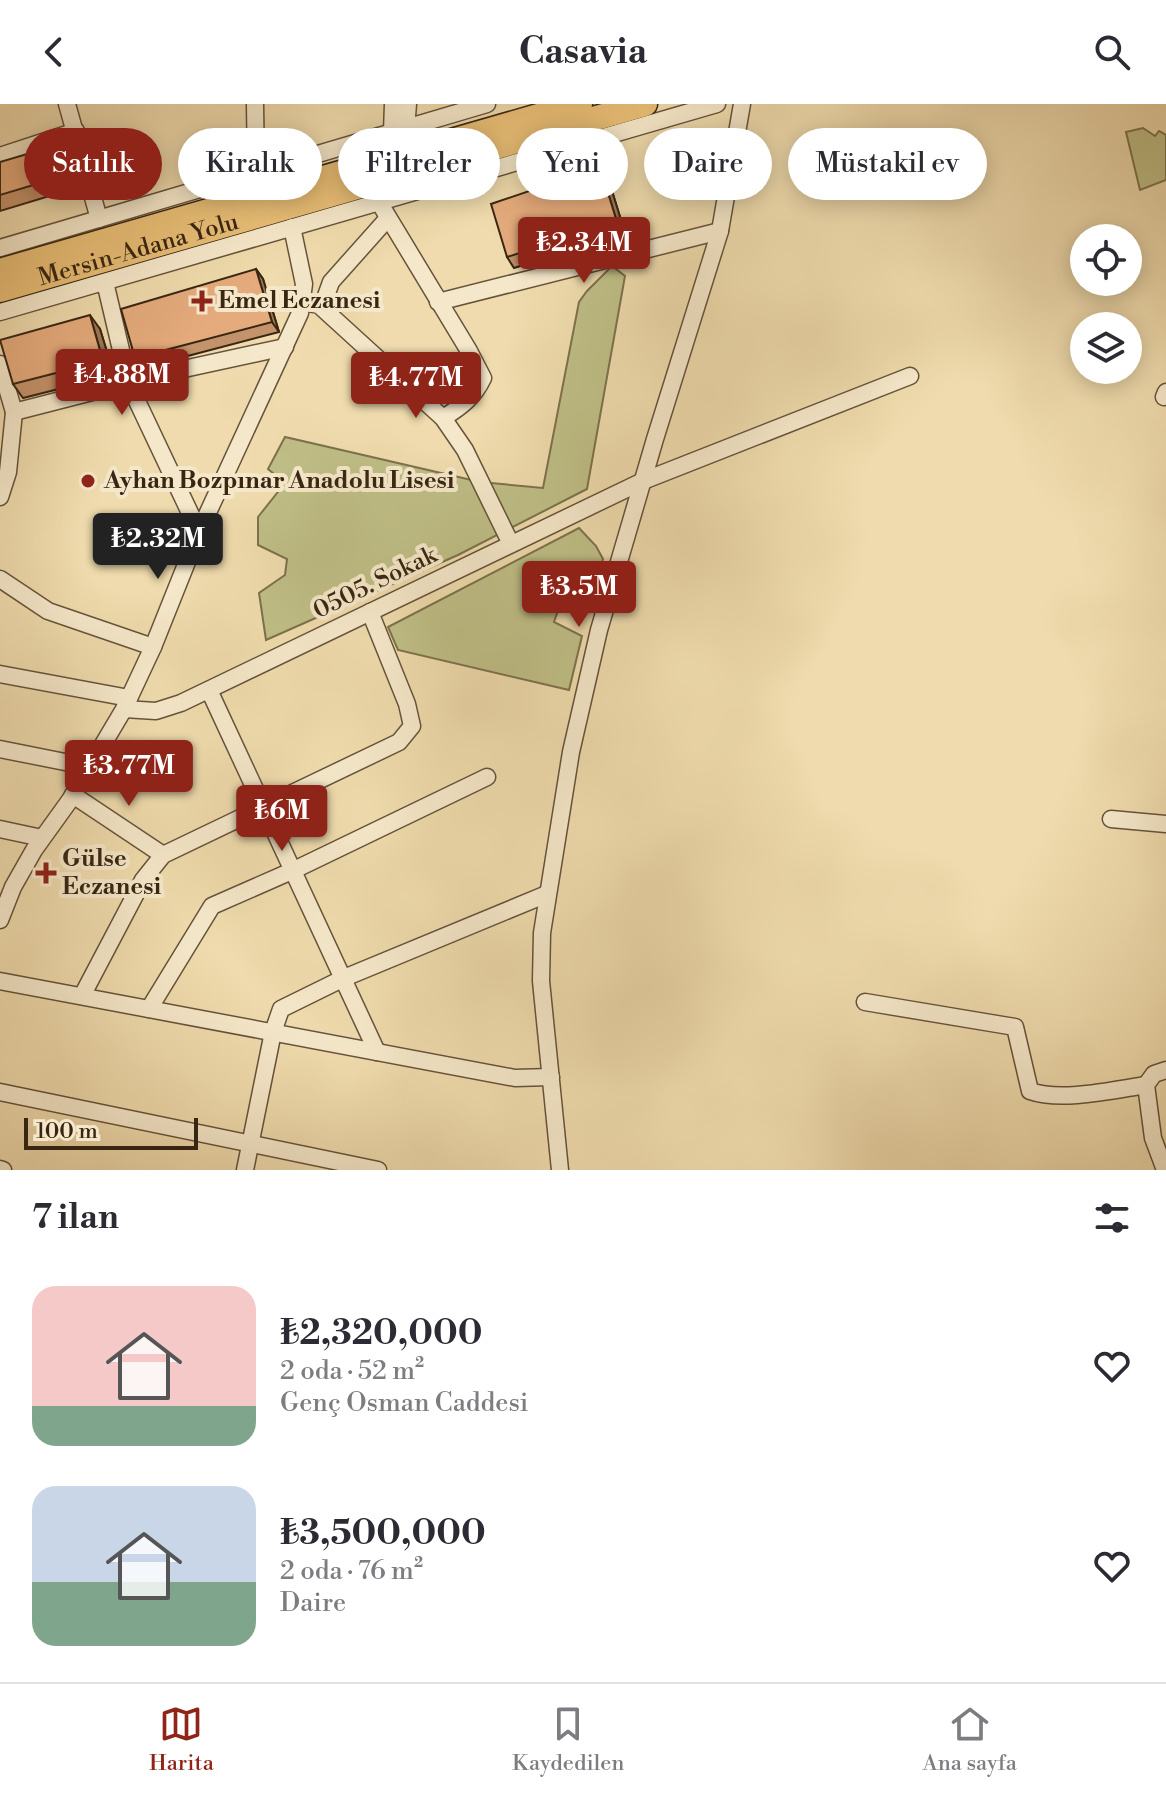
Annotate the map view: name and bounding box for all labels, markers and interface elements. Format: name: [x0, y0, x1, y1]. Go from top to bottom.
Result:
icon: back: [32, 30, 76, 74]
text: Casavia: [519, 30, 647, 75]
icon: search: [1090, 30, 1134, 74]
chip: Satılık: [24, 128, 162, 200]
chip: Kiralık: [178, 128, 322, 200]
chip: Filtreler: [338, 128, 500, 200]
chip: Yeni: [516, 128, 628, 200]
chip: Daire: [644, 128, 772, 200]
chip: Müstakil ev: [788, 128, 987, 200]
street label: Mersin-Adana Yolu: [35, 207, 242, 293]
pin: ₺2.34M: [519, 217, 649, 285]
map controls: [1070, 224, 1142, 384]
button: locate: [1070, 224, 1142, 296]
text: ₺2.34M: [536, 227, 632, 259]
place label: Emel Eczanesi: [218, 286, 381, 316]
marker: Emel Eczanesi: [193, 292, 211, 310]
button: layers: [1070, 312, 1142, 384]
pin: ₺4.88M: [57, 349, 187, 417]
pin: ₺4.77M: [351, 352, 481, 420]
text: ₺4.88M: [74, 359, 170, 391]
text: ₺4.77M: [369, 362, 463, 394]
place label: Ayhan Bozpınar Anadolu Lisesi: [103, 466, 455, 496]
marker: Ayhan Bozpınar Anadolu Lisesi: [79, 472, 97, 490]
pin: ₺2.32M: [93, 513, 223, 581]
text: ₺2.32M: [111, 523, 205, 555]
street label: 0505. Sokak: [308, 540, 443, 626]
pin: ₺3.5M: [523, 561, 635, 629]
text: ₺3.5M: [540, 571, 618, 603]
pin: ₺3.77M: [64, 740, 194, 808]
text: ₺3.77M: [83, 750, 175, 782]
pin: ₺6M: [243, 785, 321, 853]
text: ₺6M: [254, 795, 310, 827]
place label: Gülse Eczanesi: [62, 844, 162, 902]
marker: Gülse Eczanesi: [37, 864, 55, 882]
scale bar: [24, 1114, 198, 1150]
text: 100 m: [36, 1118, 98, 1145]
icon: filters: [1090, 1196, 1134, 1240]
text: 7 ilan: [32, 1197, 119, 1239]
text: ₺2,320,000: [280, 1313, 482, 1355]
icon: home: [96, 1318, 192, 1414]
icon: heart: [1090, 1344, 1134, 1388]
text: 2 oda · 52 m²: [280, 1355, 424, 1387]
text: Genç Osman Caddesi: [280, 1387, 528, 1419]
text: ₺3,500,000: [280, 1513, 486, 1555]
icon: home: [96, 1518, 192, 1614]
icon: heart: [1090, 1544, 1134, 1588]
text: 2 oda · 76 m²: [280, 1555, 423, 1587]
text: Daire: [280, 1587, 346, 1619]
tab: Harita: [149, 1702, 214, 1777]
tab: Kaydedilen: [512, 1702, 624, 1777]
tab: Ana sayfa: [923, 1702, 1017, 1777]

